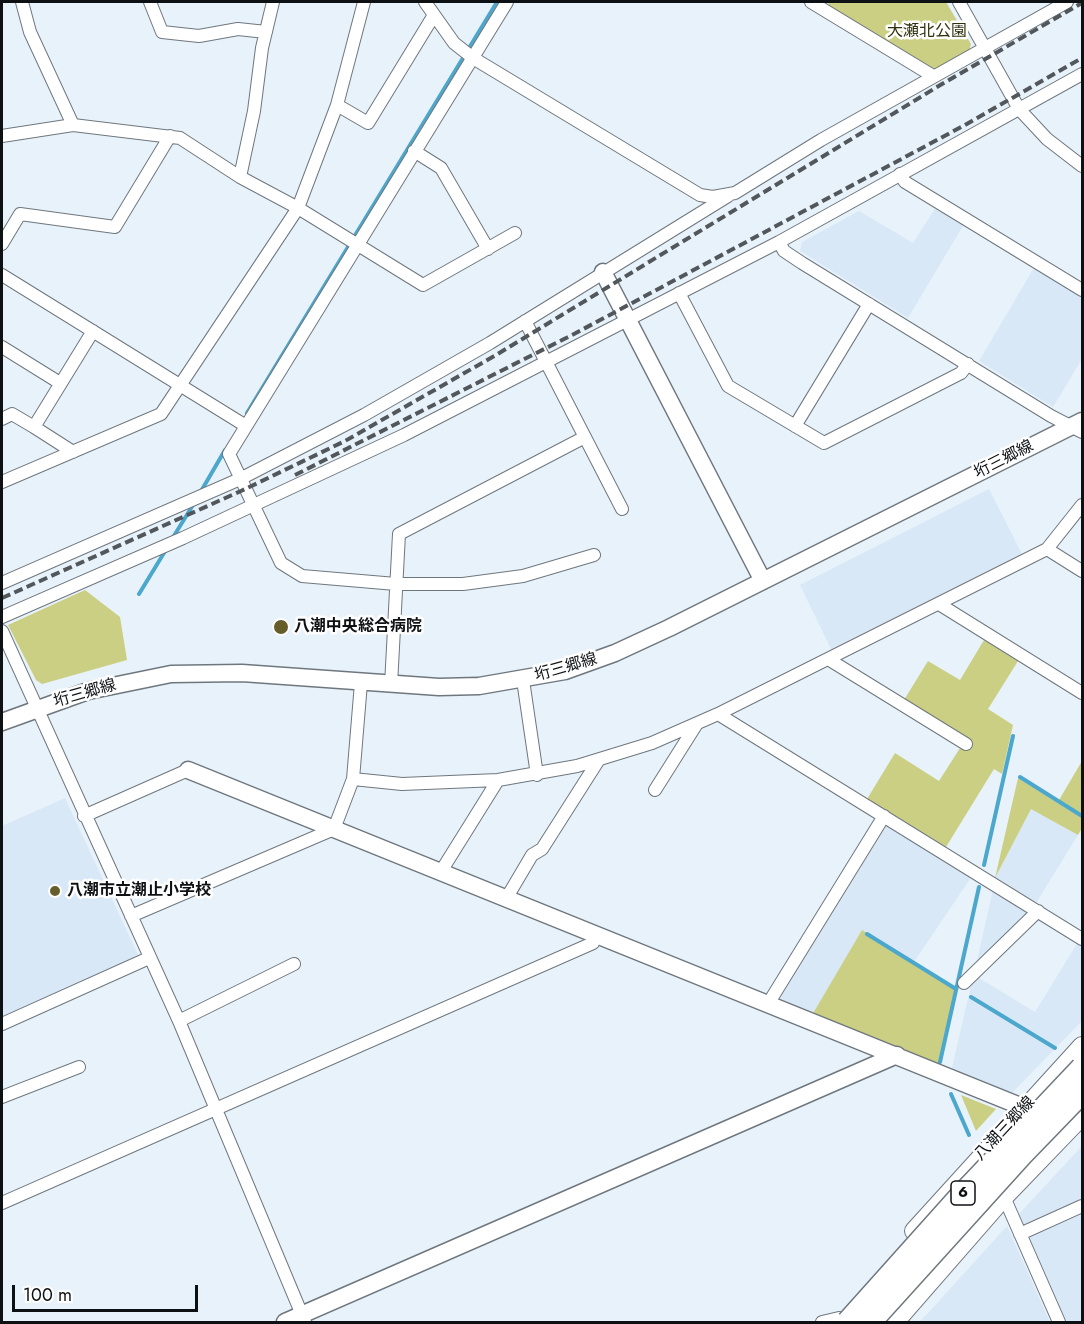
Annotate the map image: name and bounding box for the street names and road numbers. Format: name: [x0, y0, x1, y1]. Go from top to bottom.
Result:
street label: 垳三郷線: [971, 437, 1037, 483]
street label: 垳三郷線: [533, 650, 599, 686]
street label: 垳三郷線: [52, 676, 118, 712]
street label: 八潮三郷線: [971, 1093, 1039, 1165]
road number: 6: [951, 1181, 975, 1205]

